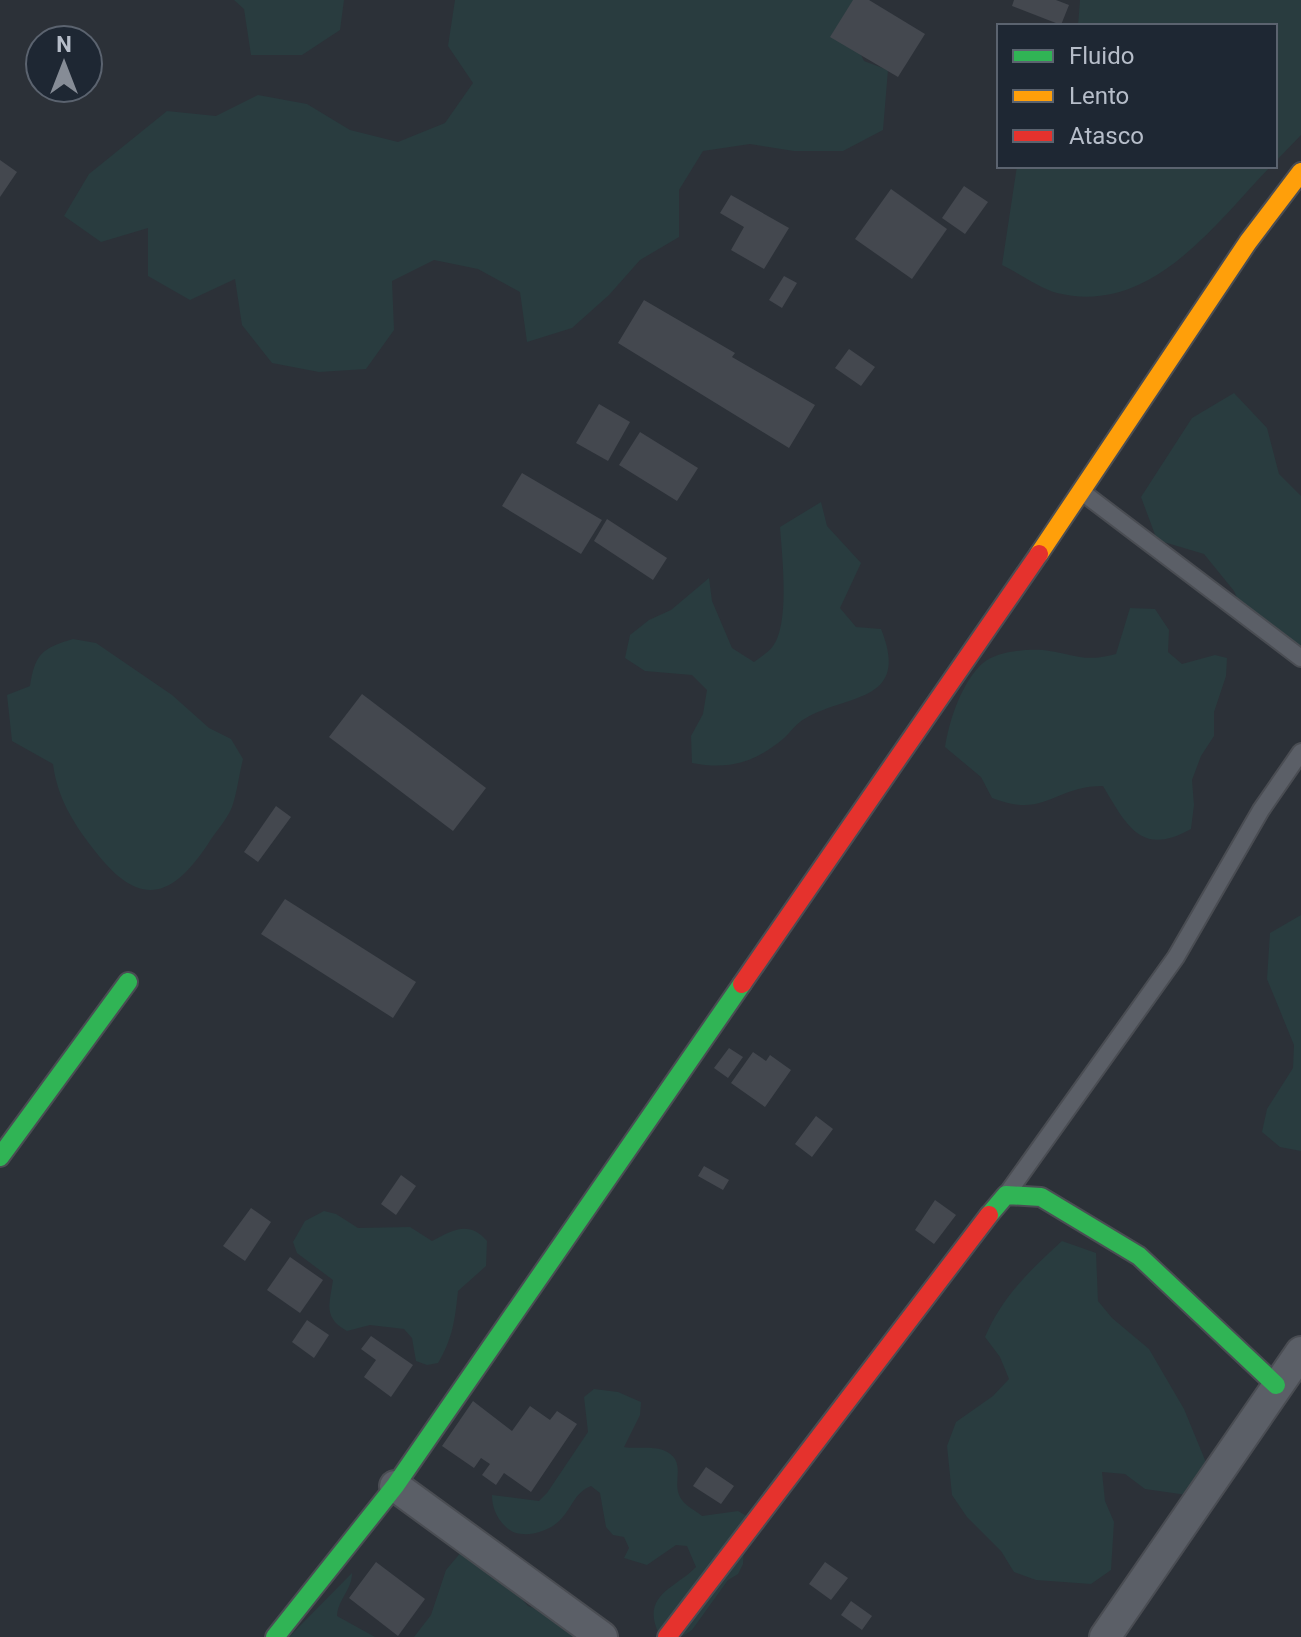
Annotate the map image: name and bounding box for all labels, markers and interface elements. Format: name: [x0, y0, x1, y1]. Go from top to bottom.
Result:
north arrow: [24, 24, 104, 104]
legend: [997, 24, 1277, 168]
text: N: [56, 32, 72, 57]
text: Fluido: [1069, 42, 1134, 70]
text: Lento: [1069, 82, 1129, 110]
text: Atasco: [1069, 122, 1144, 150]

